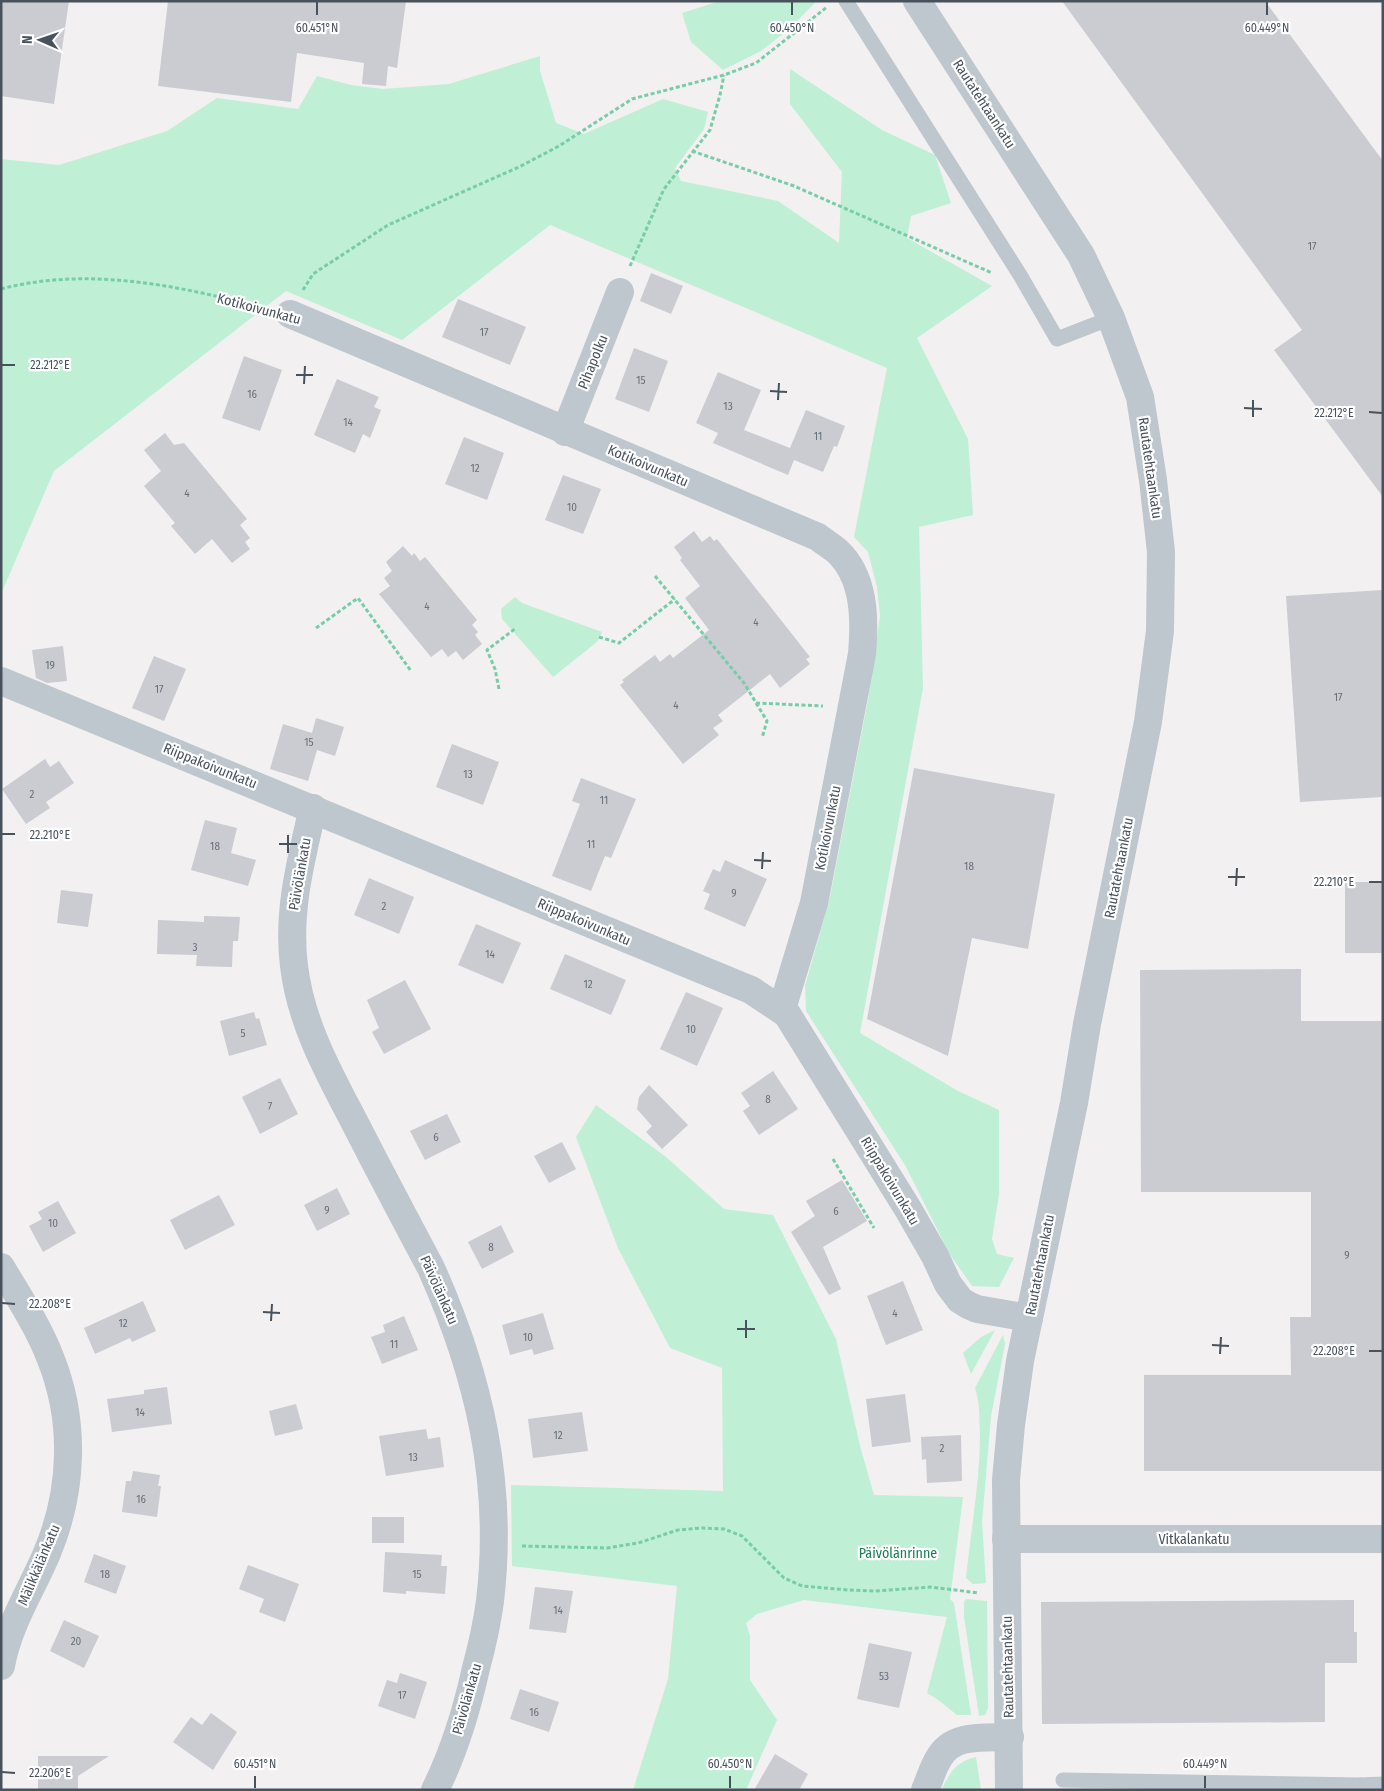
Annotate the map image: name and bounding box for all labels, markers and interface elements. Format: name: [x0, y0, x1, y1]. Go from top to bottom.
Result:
north arrow: [15, 15, 65, 65]
text: 60.451°N: [296, 21, 338, 35]
text: 60.450°N: [770, 21, 814, 35]
text: 60.449°N: [1245, 21, 1289, 35]
text: N: [19, 35, 36, 44]
street label: Rautatehtaankatu: [949, 56, 1019, 152]
house number: 17: [1308, 240, 1317, 253]
street label: Kotikoivunkatu: [215, 290, 303, 328]
house number: 17: [480, 326, 489, 339]
street label: Pihapolku: [574, 332, 612, 392]
text: 22.212°E: [30, 358, 70, 372]
house number: 15: [636, 374, 646, 387]
house number: 16: [247, 388, 257, 401]
house number: 13: [723, 400, 733, 413]
text: 22.212°E: [1314, 406, 1354, 420]
house number: 14: [343, 416, 353, 429]
street label: Rautatehtaankatu: [1134, 416, 1166, 520]
house number: 11: [814, 430, 822, 443]
street label: Kotikoivunkatu: [605, 441, 691, 491]
house number: 12: [470, 462, 480, 475]
house number: 4: [184, 487, 190, 500]
house number: 10: [567, 501, 577, 514]
house number: 4: [424, 600, 430, 613]
house number: 4: [753, 616, 759, 629]
house number: 19: [45, 659, 55, 672]
house number: 17: [155, 683, 164, 696]
house number: 17: [1334, 691, 1343, 704]
house number: 4: [673, 699, 679, 712]
house number: 15: [304, 736, 314, 749]
street label: Riippakoivunkatu: [161, 739, 259, 793]
house number: 13: [463, 768, 473, 781]
street label: Kotikoivunkatu: [811, 784, 845, 872]
house number: 2: [30, 788, 35, 801]
house number: 11: [600, 794, 608, 807]
street label: Rautatehtaankatu: [1101, 816, 1137, 920]
text: 22.210°E: [30, 828, 71, 842]
street label: Päivölänkatu: [285, 836, 315, 912]
house number: 11: [587, 838, 595, 851]
house number: 18: [210, 840, 220, 853]
house number: 18: [964, 860, 974, 873]
text: 22.210°E: [1314, 875, 1355, 889]
house number: 9: [731, 887, 737, 900]
street label: Riippakoivunkatu: [535, 895, 633, 949]
house number: 2: [382, 900, 387, 913]
house number: 3: [193, 941, 198, 954]
house number: 14: [485, 948, 495, 961]
house number: 12: [583, 978, 593, 991]
house number: 10: [686, 1023, 696, 1036]
house number: 5: [240, 1027, 246, 1040]
house number: 8: [765, 1093, 771, 1106]
house number: 7: [268, 1100, 273, 1113]
house number: 6: [433, 1131, 439, 1144]
street label: Riippakoivunkatu: [857, 1134, 923, 1228]
house number: 9: [324, 1204, 330, 1217]
house number: 6: [833, 1205, 839, 1218]
street label: Rautatehtaankatu: [1022, 1213, 1058, 1317]
house number: 10: [48, 1217, 58, 1230]
house number: 8: [488, 1241, 494, 1254]
house number: 9: [1344, 1249, 1350, 1262]
street label: Päivölänkatu: [416, 1253, 462, 1327]
text: 22.208°E: [29, 1297, 71, 1311]
house number: 4: [892, 1307, 898, 1320]
house number: 12: [118, 1317, 128, 1330]
house number: 10: [523, 1331, 533, 1344]
house number: 11: [390, 1338, 398, 1351]
text: 22.208°E: [1313, 1344, 1355, 1358]
house number: 14: [135, 1406, 145, 1419]
house number: 12: [553, 1429, 563, 1442]
house number: 2: [940, 1442, 945, 1455]
house number: 13: [408, 1451, 418, 1464]
house number: 16: [136, 1493, 146, 1506]
street label: Mälikkälänkatu: [14, 1522, 64, 1608]
street label: Vitkalankatu: [1158, 1531, 1230, 1548]
park label: Päivölänrinne: [859, 1545, 937, 1562]
house number: 18: [100, 1568, 110, 1581]
house number: 15: [412, 1568, 422, 1581]
house number: 14: [553, 1604, 563, 1617]
street label: Rautatehtaankatu: [999, 1616, 1017, 1718]
house number: 20: [71, 1635, 82, 1648]
street label: Päivölänkatu: [449, 1661, 485, 1737]
house number: 53: [879, 1670, 889, 1683]
house number: 17: [398, 1689, 407, 1702]
house number: 16: [529, 1706, 539, 1719]
text: 60.451°N: [234, 1757, 276, 1771]
text: 60.450°N: [708, 1757, 752, 1771]
text: 60.449°N: [1183, 1757, 1227, 1771]
text: 22.206°E: [29, 1766, 71, 1780]

